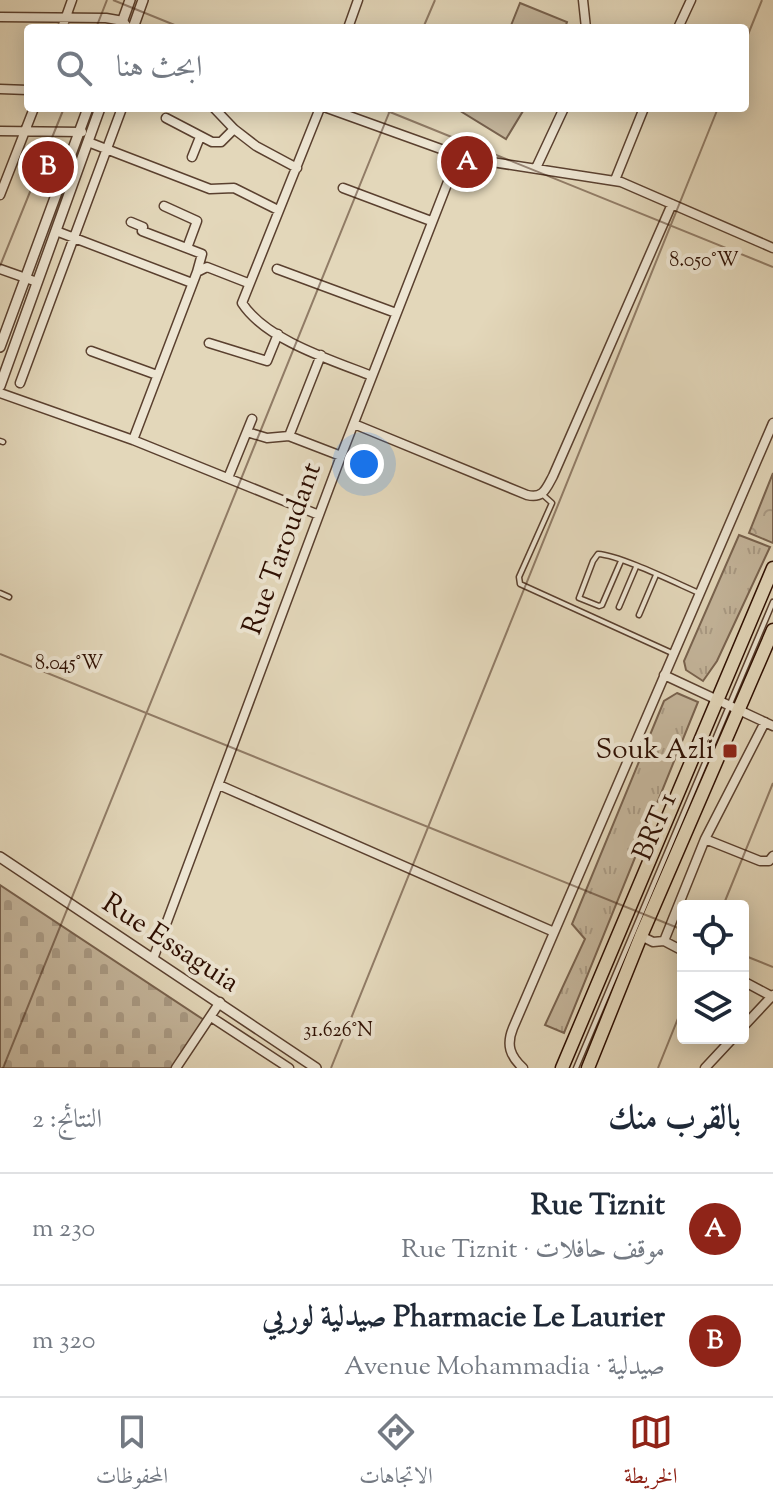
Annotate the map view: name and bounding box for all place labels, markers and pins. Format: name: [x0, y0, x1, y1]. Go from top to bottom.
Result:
pin: A: [441, 132, 493, 192]
pin: B: [22, 137, 74, 197]
place label: Souk Azli: [596, 731, 714, 771]
marker: Souk Azli: [721, 742, 739, 760]

